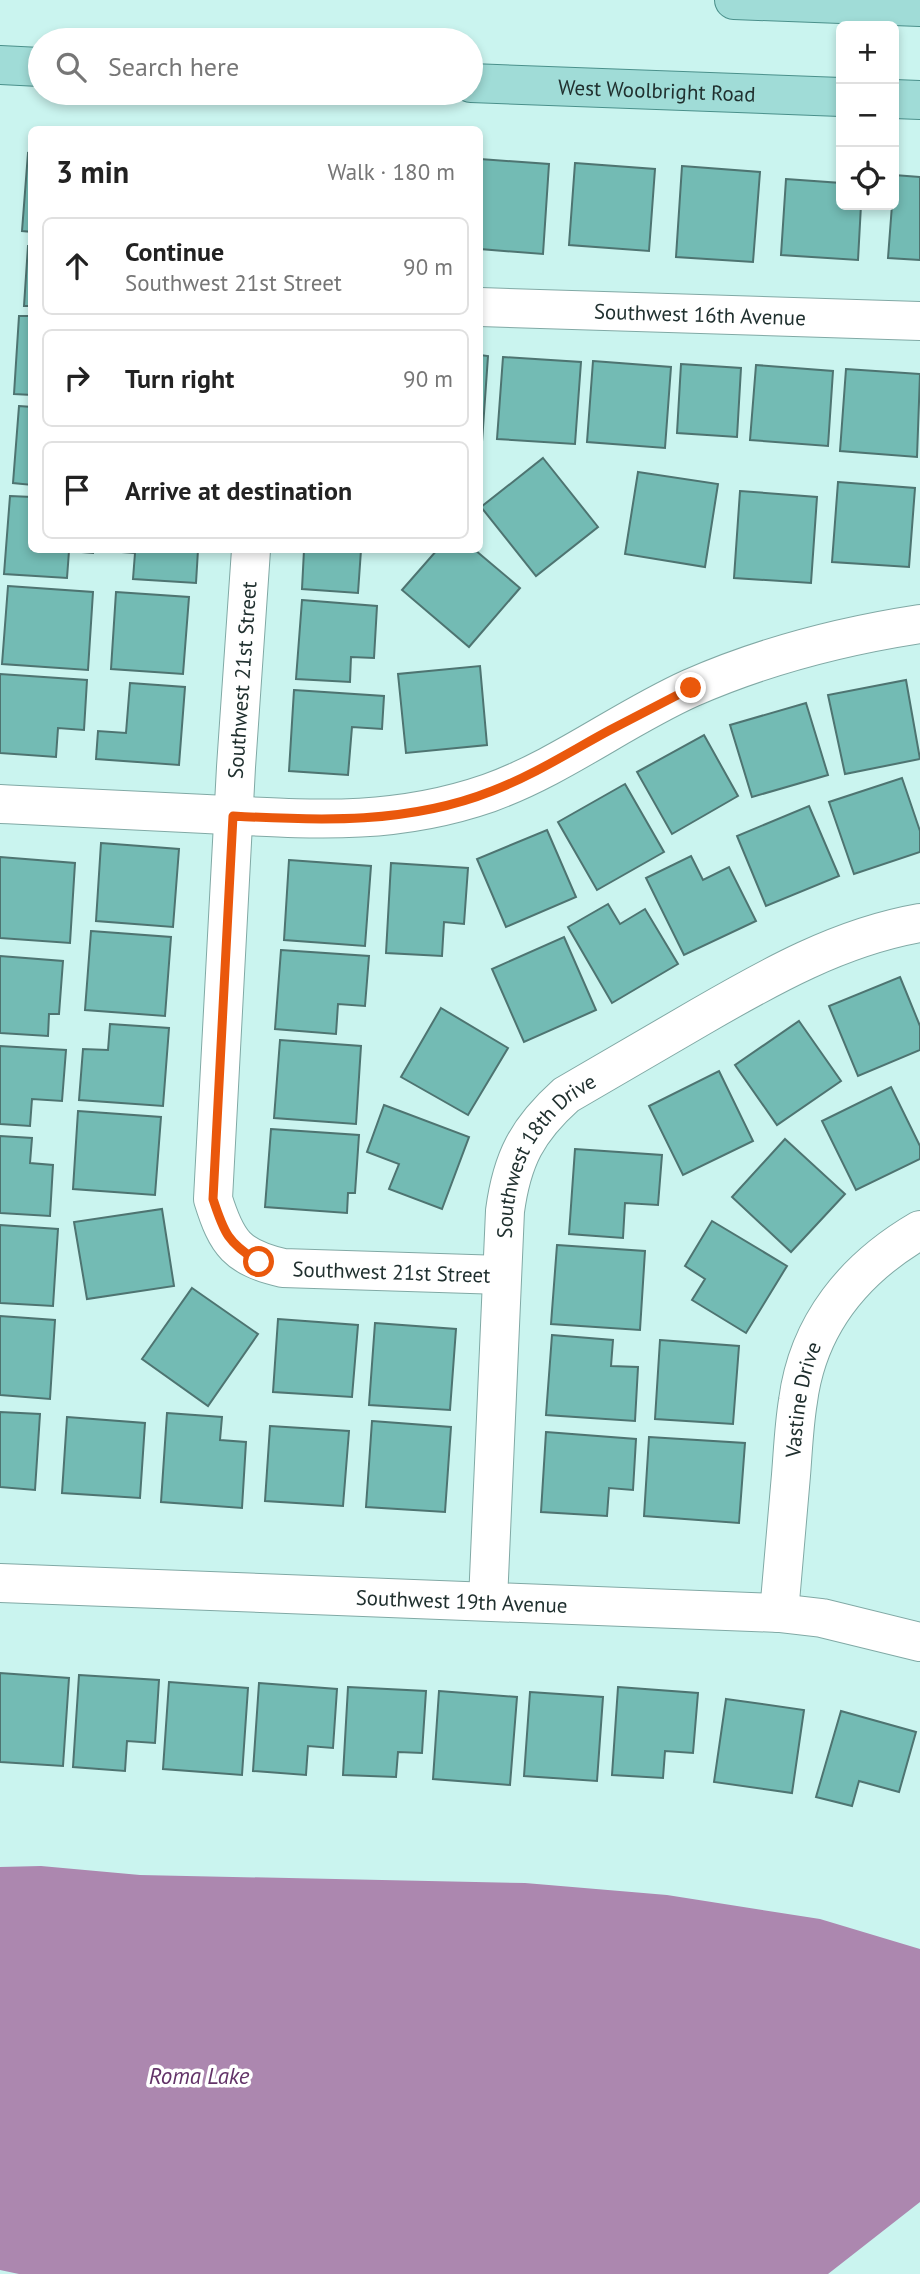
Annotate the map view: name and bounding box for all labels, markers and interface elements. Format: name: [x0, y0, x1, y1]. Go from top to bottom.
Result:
map controls: [836, 21, 899, 210]
button: +: [836, 21, 899, 84]
search box: [28, 28, 483, 105]
icon: search: [52, 48, 90, 86]
text: Search here: [108, 50, 239, 83]
street label: West Woolbright Road: [558, 73, 756, 107]
button: −: [836, 84, 899, 147]
button: locate: [836, 147, 899, 210]
text: 3 min: [56, 152, 129, 191]
text: Walk · 180 m: [328, 157, 455, 186]
text: Continue: [125, 235, 224, 268]
icon: ahead: [58, 247, 96, 285]
text: 90 m: [403, 252, 453, 281]
text: Southwest 21st Street: [125, 268, 342, 297]
street label: Southwest 16th Avenue: [594, 297, 806, 331]
icon: right: [58, 359, 96, 397]
text: Turn right: [125, 362, 234, 395]
text: 90 m: [403, 364, 453, 393]
icon: arrive: [58, 471, 96, 509]
text: Arrive at destination: [125, 474, 352, 507]
street label: Southwest 21st Street: [222, 580, 262, 780]
route end: [675, 672, 706, 703]
street label: Southwest 18th Drive: [490, 1067, 600, 1239]
route start: [243, 1246, 274, 1277]
street label: Southwest 21st Street: [292, 1255, 491, 1288]
street label: Vastine Drive: [779, 1337, 827, 1459]
street label: Southwest 19th Avenue: [355, 1583, 568, 1618]
water label: Roma Lake: [149, 2061, 250, 2090]

